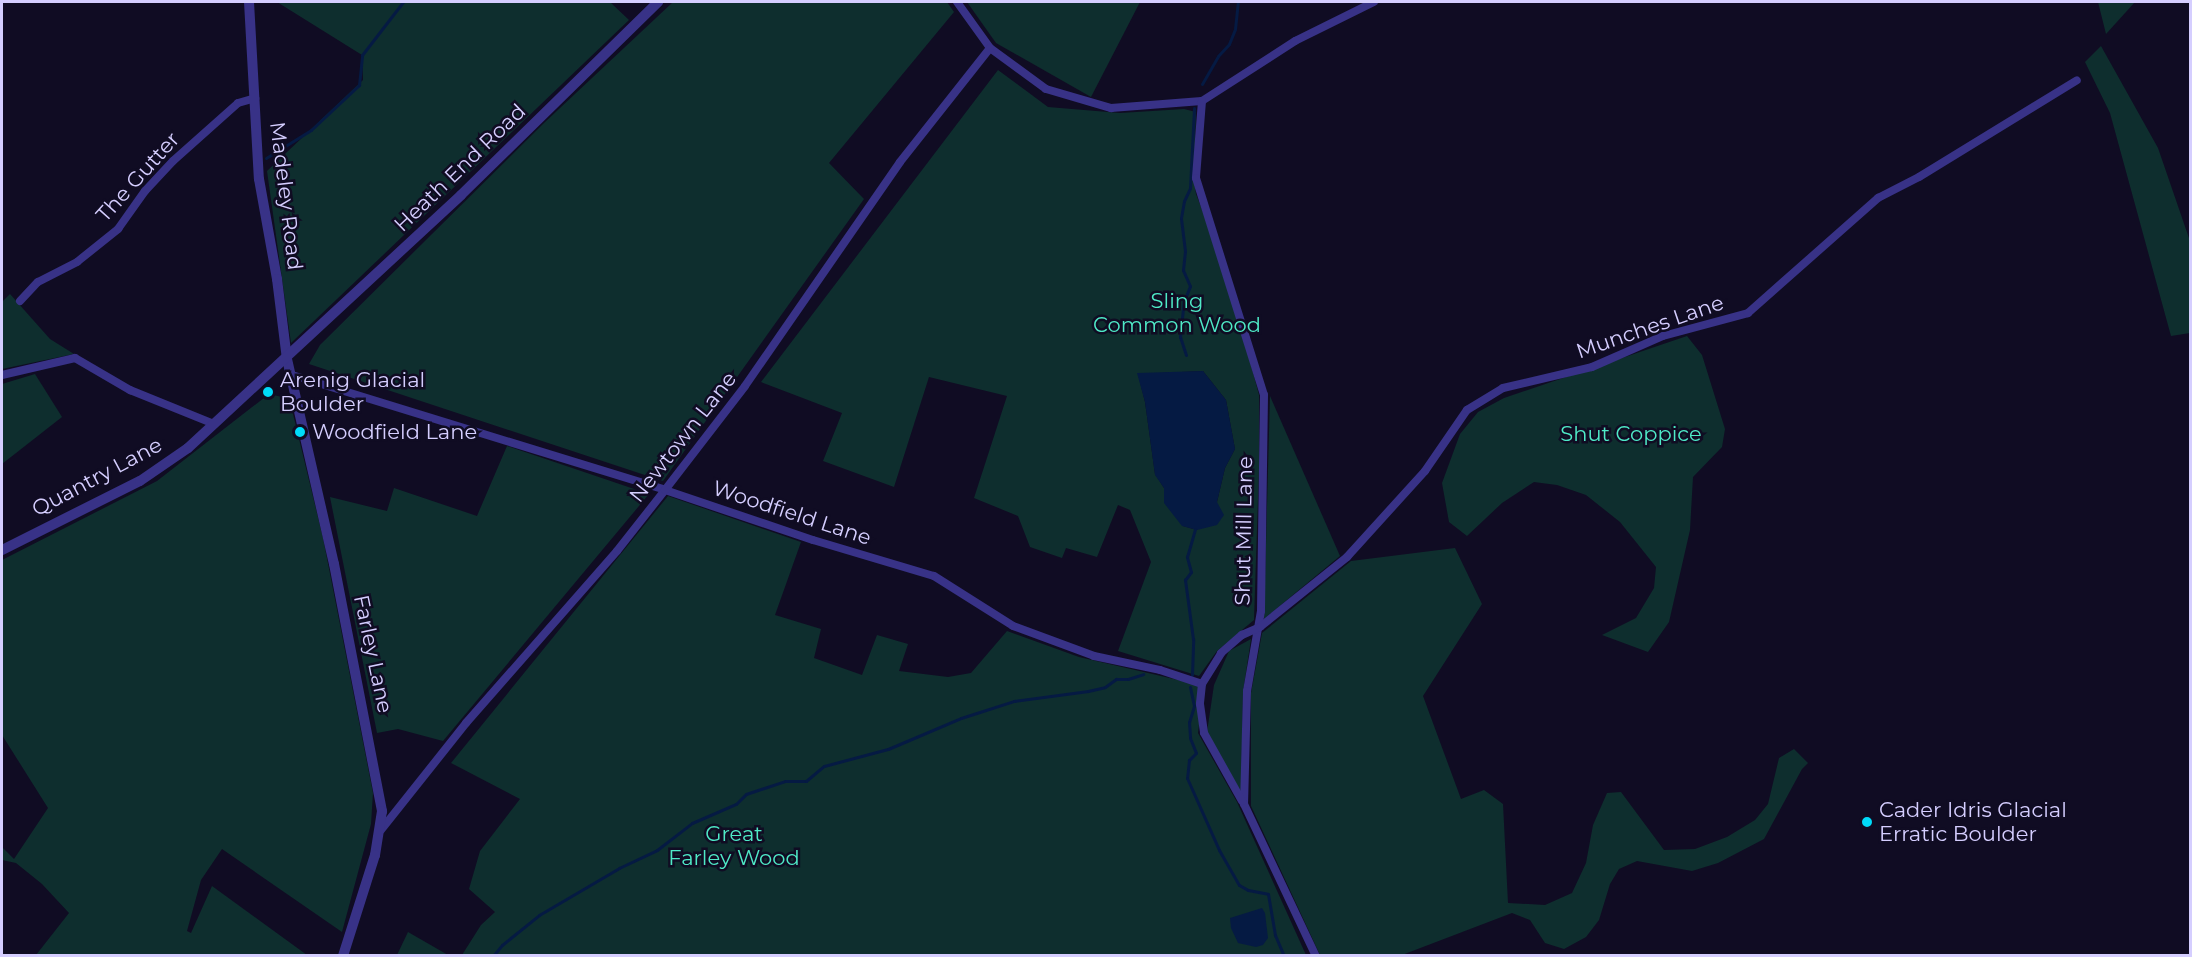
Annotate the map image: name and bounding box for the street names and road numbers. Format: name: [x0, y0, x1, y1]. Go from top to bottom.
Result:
street label: Heath End Road: [389, 99, 531, 237]
street label: Madeley Road: [264, 120, 308, 272]
street label: The Gutter: [91, 127, 185, 227]
street label: Munches Lane: [1573, 290, 1727, 364]
street label: Newtown Lane: [624, 367, 742, 507]
street label: Quantry Lane: [28, 432, 166, 522]
street label: Shut Mill Lane: [1230, 456, 1258, 606]
street label: Woodfield Lane: [710, 476, 874, 550]
street label: Farley Lane: [348, 593, 398, 715]

